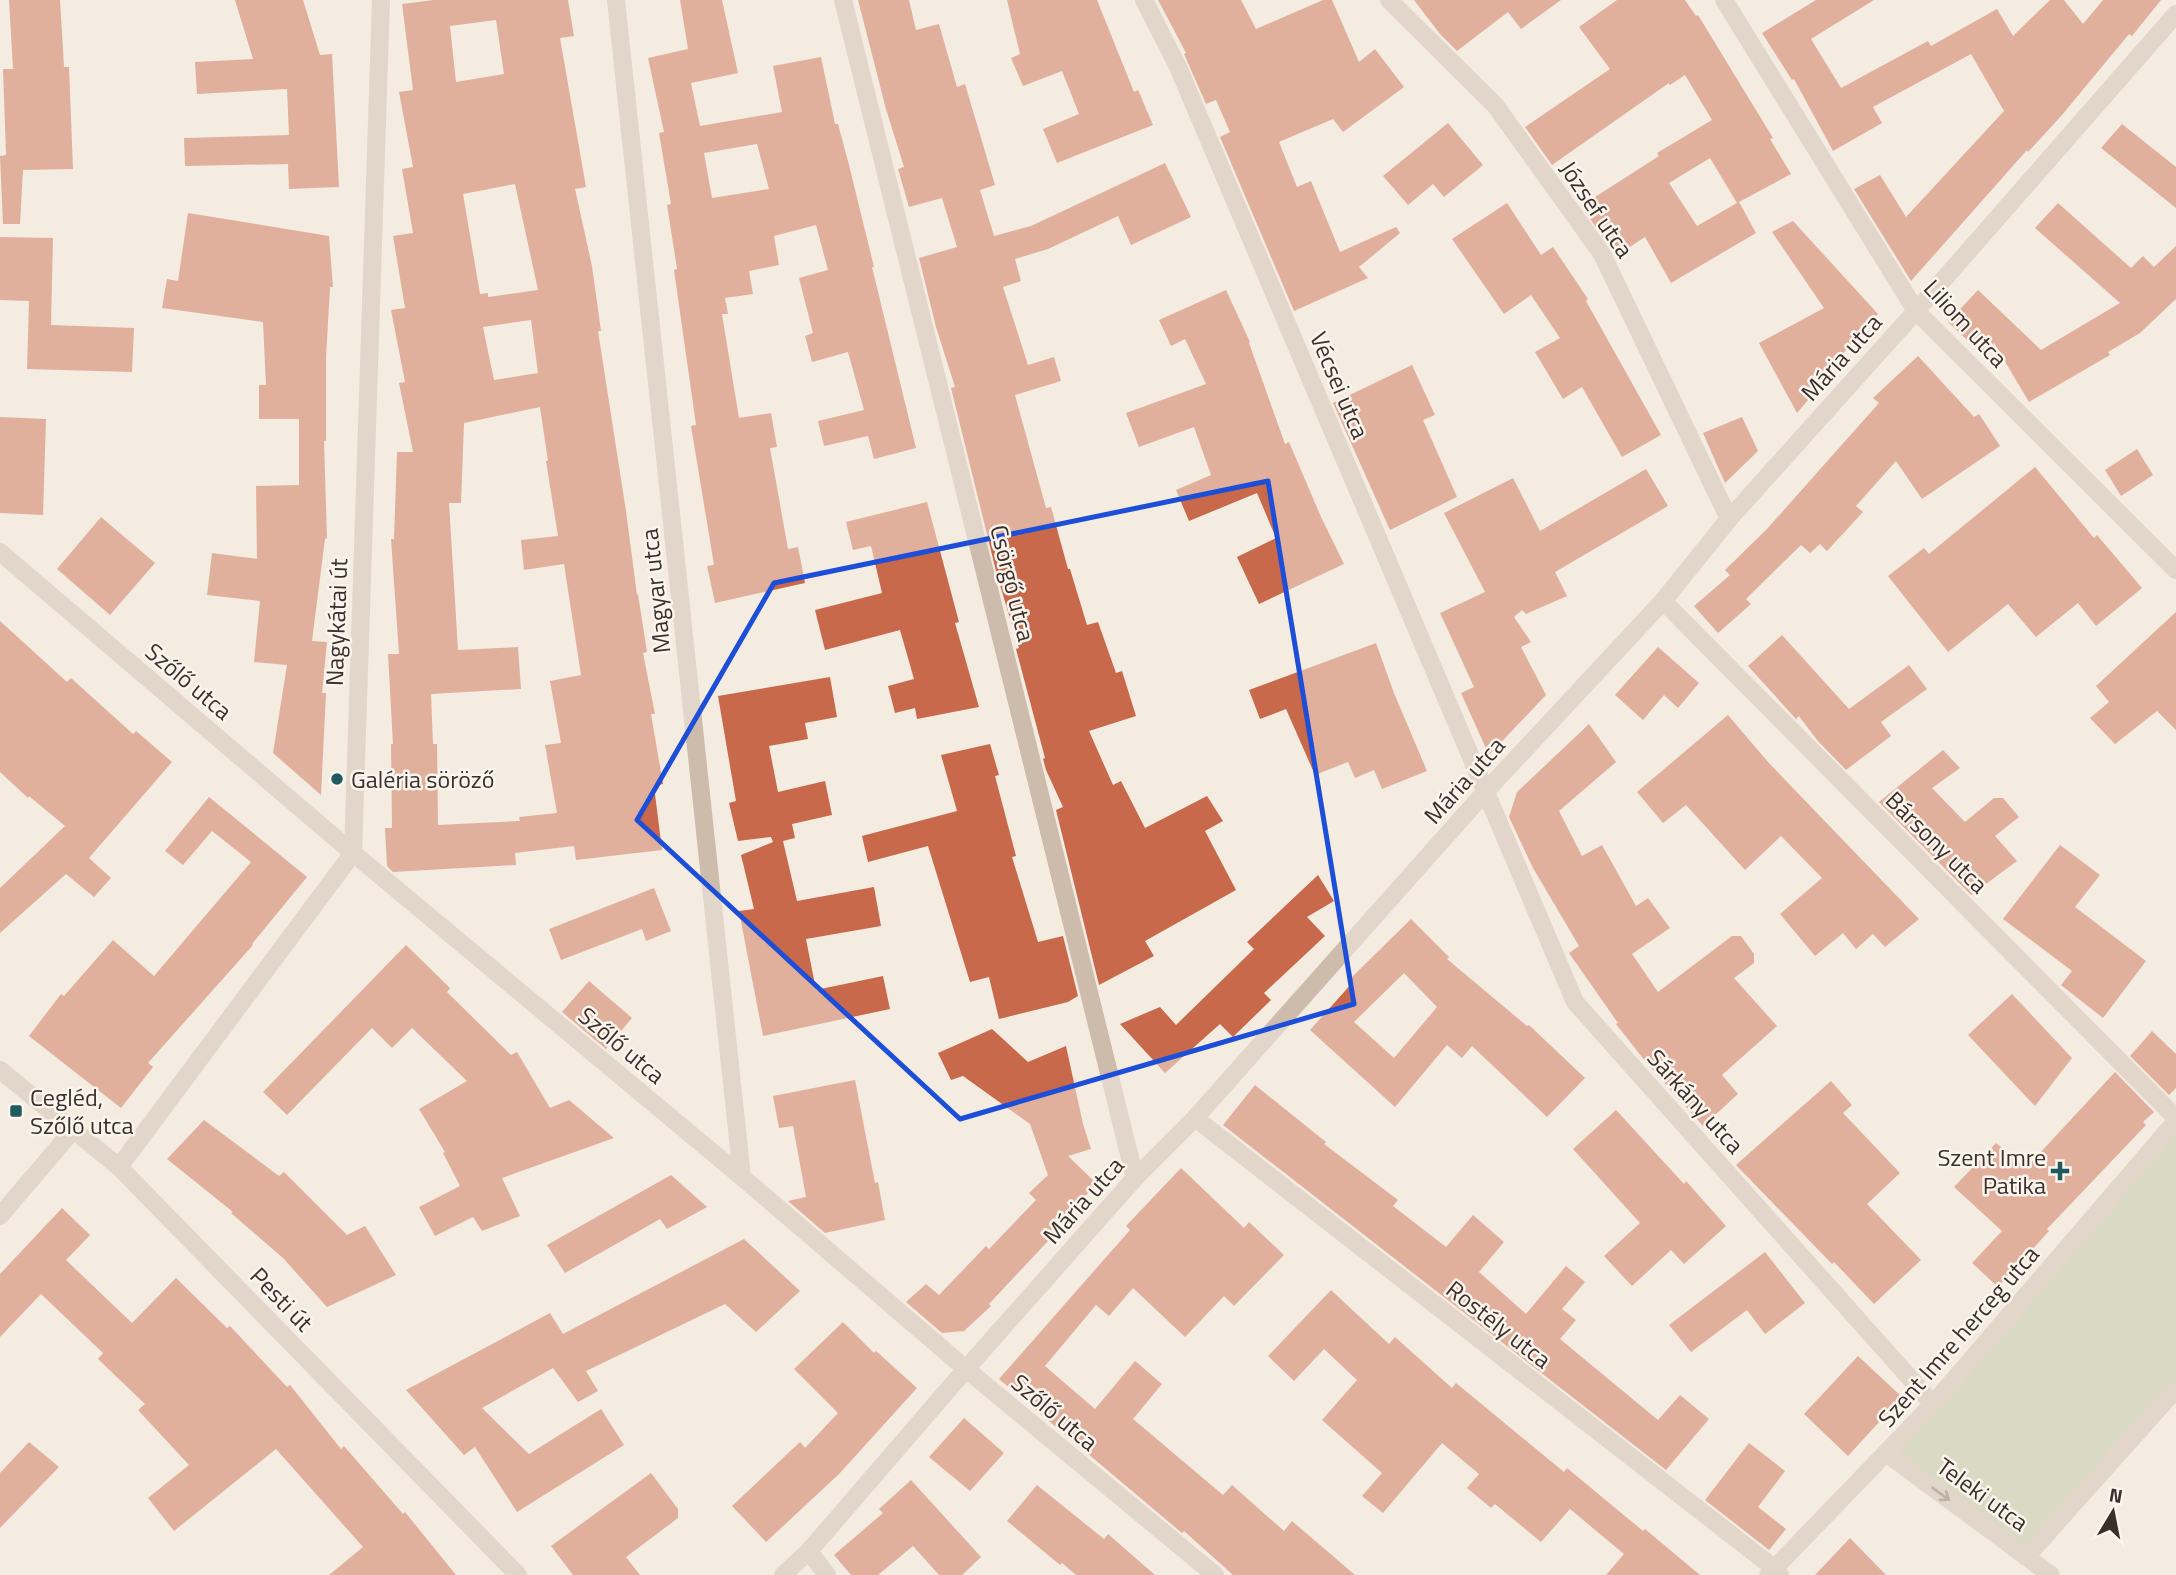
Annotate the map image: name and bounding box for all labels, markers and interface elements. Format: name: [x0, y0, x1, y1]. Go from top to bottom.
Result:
street label: József utca: [1551, 153, 1643, 265]
street label: Liliom utca: [1916, 271, 2016, 375]
street label: Mária utca: [1792, 305, 1890, 409]
street label: Vécsei utca: [1301, 326, 1379, 444]
street label: Csörgő utca: [981, 521, 1045, 645]
street label: Magyar utca: [631, 527, 679, 655]
street label: Nagykátai út: [316, 557, 356, 686]
street label: Szőlő utca: [138, 634, 240, 728]
street label: Mária utca: [1415, 728, 1513, 832]
place label: Galéria söröző: [351, 761, 494, 797]
marker: Galéria söröző: [329, 771, 345, 787]
street label: Bársony utca: [1878, 783, 1996, 901]
street label: Szőlő utca: [571, 998, 673, 1092]
street label: Sárkány utca: [1639, 1041, 1753, 1161]
place label: Cegléd, Szőlő utca: [30, 1079, 134, 1143]
marker: Cegléd, Szőlő utca: [8, 1103, 24, 1119]
place label: Szent Imre Patika: [1937, 1139, 2046, 1203]
street label: Mária utca: [1034, 1148, 1132, 1252]
marker: Szent Imre Patika: [2052, 1163, 2068, 1179]
street label: Szent Imre herceg utca: [1869, 1237, 2047, 1435]
street label: Pesti út: [242, 1259, 322, 1340]
street label: Rostély utca: [1439, 1271, 1559, 1377]
street label: Szőlő utca: [1004, 1365, 1106, 1459]
street label: Teleki utca: [1930, 1448, 2036, 1540]
north arrow: [2078, 1477, 2148, 1547]
text: N: [2107, 1479, 2125, 1510]
one-way arrow: [1931, 1487, 1950, 1501]

